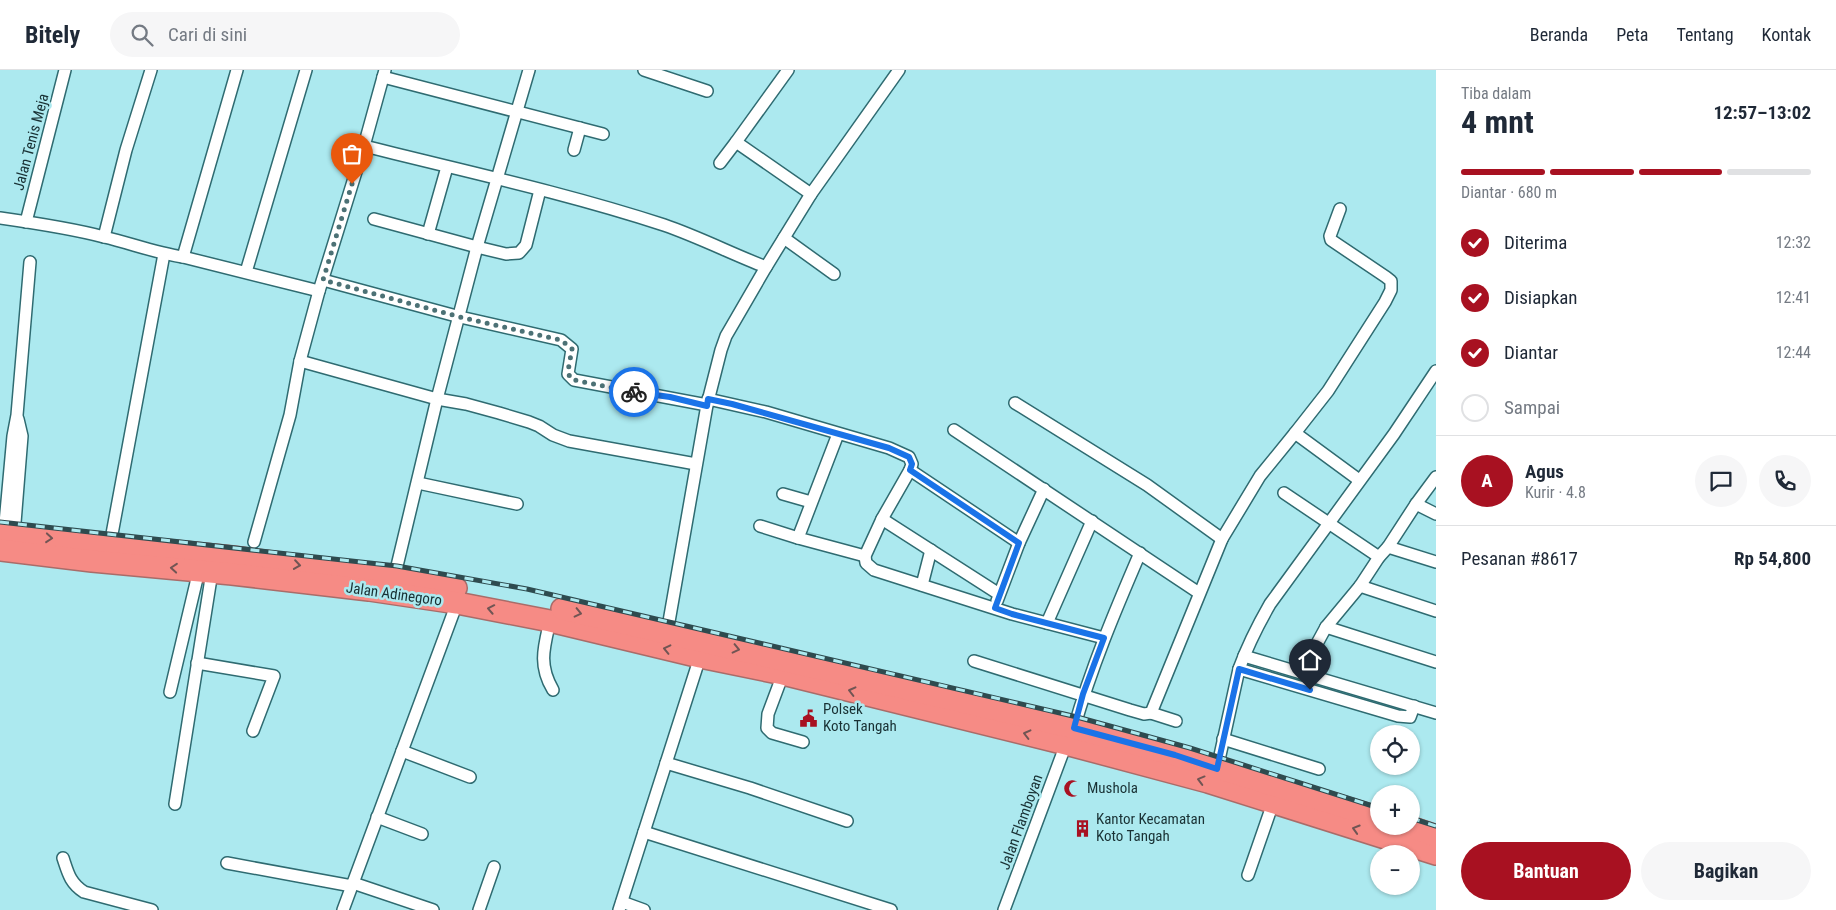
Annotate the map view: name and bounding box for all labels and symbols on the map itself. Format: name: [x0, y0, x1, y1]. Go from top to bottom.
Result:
street label: Jalan Tenis Meja: [9, 92, 53, 192]
pin: [331, 133, 373, 184]
courier: [609, 367, 659, 417]
one-way arrow: [45, 532, 53, 543]
one-way arrow: [293, 559, 301, 570]
one-way arrow: [170, 563, 178, 574]
street label: Jalan Adinegoro: [345, 578, 443, 610]
one-way arrow: [487, 605, 495, 615]
one-way arrow: [574, 607, 582, 617]
pin: [1289, 639, 1331, 690]
one-way arrow: [732, 643, 741, 654]
one-way arrow: [662, 644, 671, 655]
one-way arrow: [848, 686, 857, 697]
place label: Polsek Koto Tangah: [823, 700, 897, 735]
public building icon: Polsek Koto Tangah: [799, 708, 819, 728]
one-way arrow: [1023, 729, 1032, 740]
street label: Jalan Flamboyan: [995, 772, 1047, 872]
one-way arrow: [1197, 775, 1206, 786]
mosque icon: Mushola: [1063, 778, 1083, 798]
place label: Mushola: [1087, 779, 1138, 797]
place label: Kantor Kecamatan Koto Tangah: [1096, 810, 1205, 845]
building icon: Kantor Kecamatan Koto Tangah: [1072, 818, 1092, 838]
one-way arrow: [1352, 824, 1361, 834]

